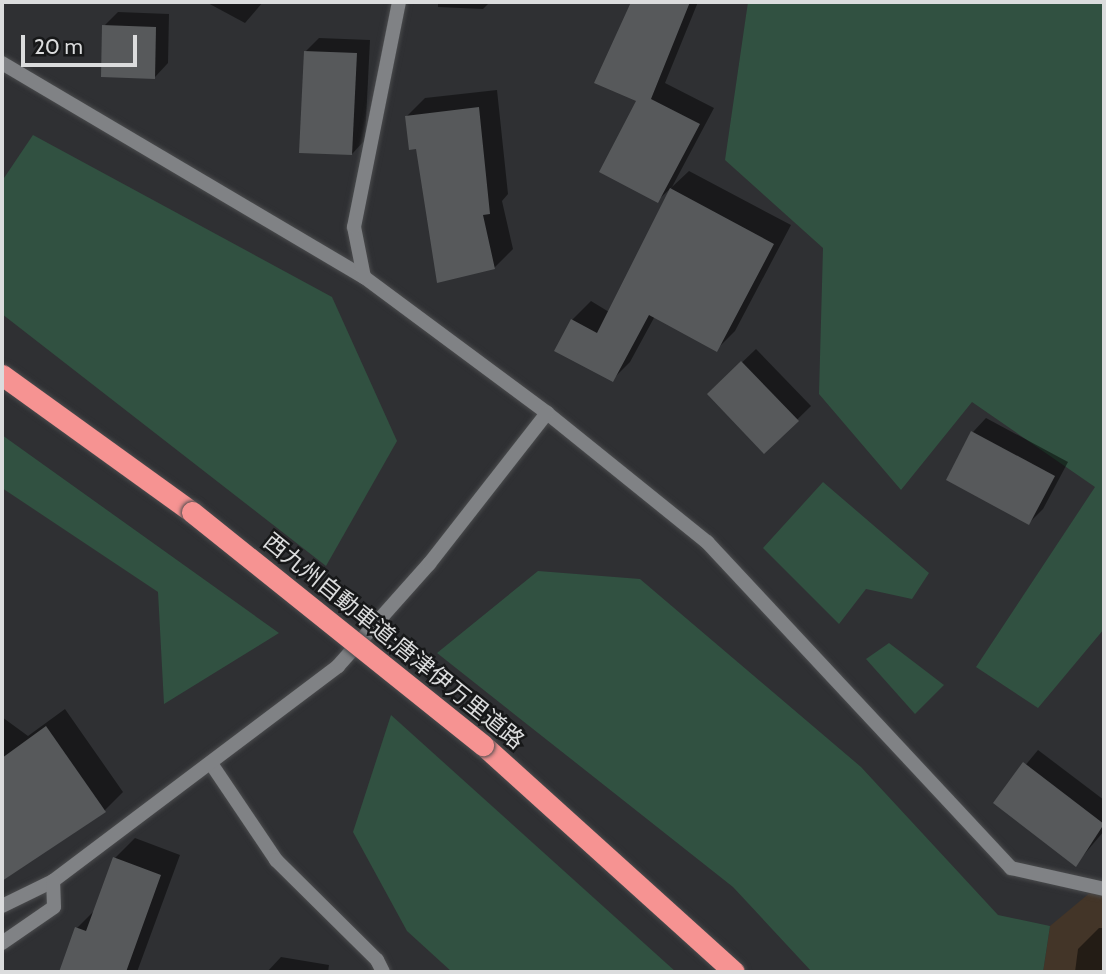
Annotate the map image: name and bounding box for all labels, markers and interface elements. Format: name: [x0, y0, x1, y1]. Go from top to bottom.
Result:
scale bar: [24, 21, 140, 65]
text: 20 m: [34, 34, 83, 59]
street label: 西九州自動車道;唐津伊万里道路: [258, 527, 530, 755]

